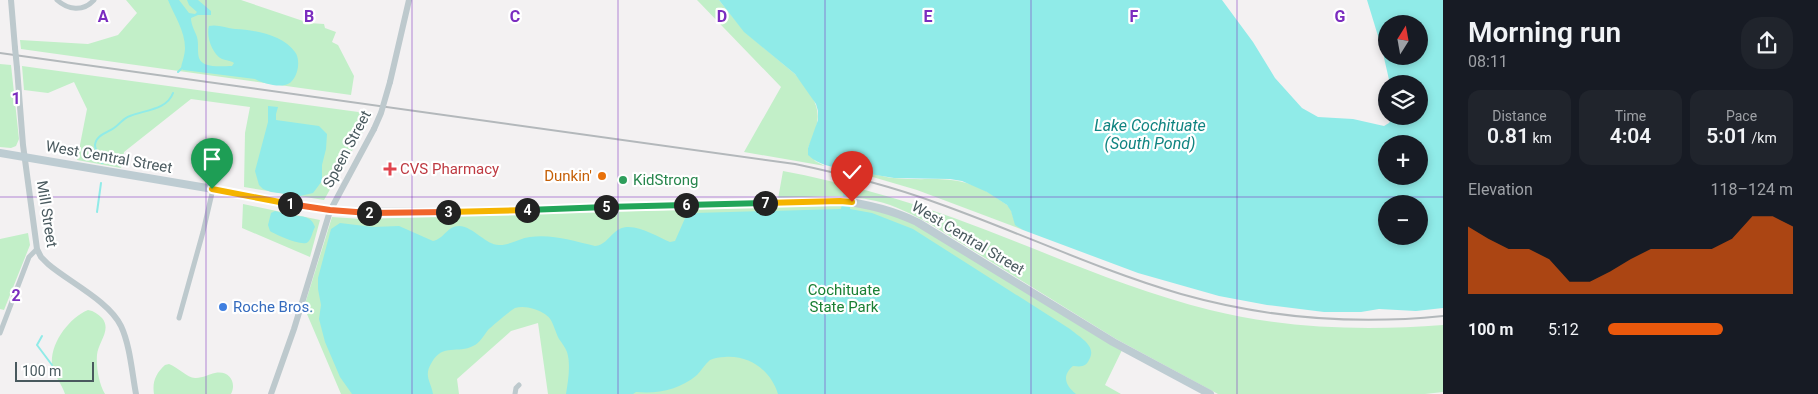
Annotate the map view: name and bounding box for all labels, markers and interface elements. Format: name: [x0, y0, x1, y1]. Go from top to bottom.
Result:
text: A: [98, 7, 109, 26]
text: B: [304, 7, 314, 26]
text: C: [510, 7, 520, 26]
text: D: [717, 7, 727, 26]
text: E: [924, 7, 933, 26]
text: F: [1130, 7, 1139, 26]
text: G: [1335, 7, 1346, 26]
north arrow: [1378, 15, 1428, 65]
map controls: [1378, 15, 1428, 245]
text: Morning run: [1468, 16, 1621, 49]
button: share: [1741, 17, 1793, 69]
text: 08:11: [1468, 52, 1508, 71]
button: layers: [1378, 75, 1428, 125]
text: 1: [11, 89, 21, 108]
street label: Speen Street: [319, 107, 375, 191]
text: Distance: [1492, 108, 1547, 124]
text: Time: [1615, 108, 1646, 124]
text: Pace: [1726, 108, 1757, 124]
water label: Lake Cochituate (South Pond): [1094, 116, 1206, 153]
text: 0.81: [1487, 124, 1529, 148]
text: 4:04: [1610, 124, 1651, 148]
text: 5:01: [1706, 124, 1748, 148]
text: km: [1529, 130, 1552, 146]
text: /km: [1748, 130, 1777, 146]
button: +: [1378, 135, 1428, 185]
street label: West Central Street: [44, 137, 174, 177]
pin: [191, 138, 233, 189]
icon: arrive: [198, 145, 226, 173]
pin: [831, 151, 873, 202]
icon: check: [838, 158, 866, 186]
place label: CVS Pharmacy: [400, 160, 499, 178]
marker: CVS Pharmacy: [384, 163, 396, 175]
place label: Dunkin': [544, 167, 592, 185]
marker: Dunkin': [596, 170, 608, 182]
place label: KidStrong: [633, 171, 699, 189]
marker: KidStrong: [617, 174, 629, 186]
street label: Mill Street: [33, 179, 61, 249]
text: Elevation: [1468, 180, 1533, 199]
text: 118–124 m: [1711, 180, 1793, 199]
pin: 7: [752, 190, 778, 216]
pin: 1: [278, 192, 302, 216]
pin: 6: [674, 192, 698, 218]
pin: 5: [594, 194, 618, 220]
text: 7: [761, 195, 770, 211]
button: −: [1378, 195, 1428, 245]
text: 1: [286, 196, 295, 212]
text: 6: [682, 197, 691, 213]
street label: West Central Street: [908, 197, 1028, 279]
pin: 4: [514, 198, 540, 222]
text: 5: [602, 199, 611, 215]
pin: 2: [356, 200, 382, 226]
pin: 3: [436, 200, 460, 224]
text: 4: [523, 202, 532, 218]
text: 3: [444, 204, 453, 220]
text: 2: [365, 205, 374, 221]
park label: Cochituate State Park: [808, 281, 880, 316]
text: 2: [11, 286, 21, 305]
place label: Roche Bros.: [233, 298, 313, 316]
marker: Roche Bros.: [217, 301, 229, 313]
text: 100 m: [1468, 320, 1513, 339]
text: 5:12: [1548, 320, 1579, 339]
scale bar: [15, 359, 94, 382]
text: 100 m: [22, 363, 61, 379]

